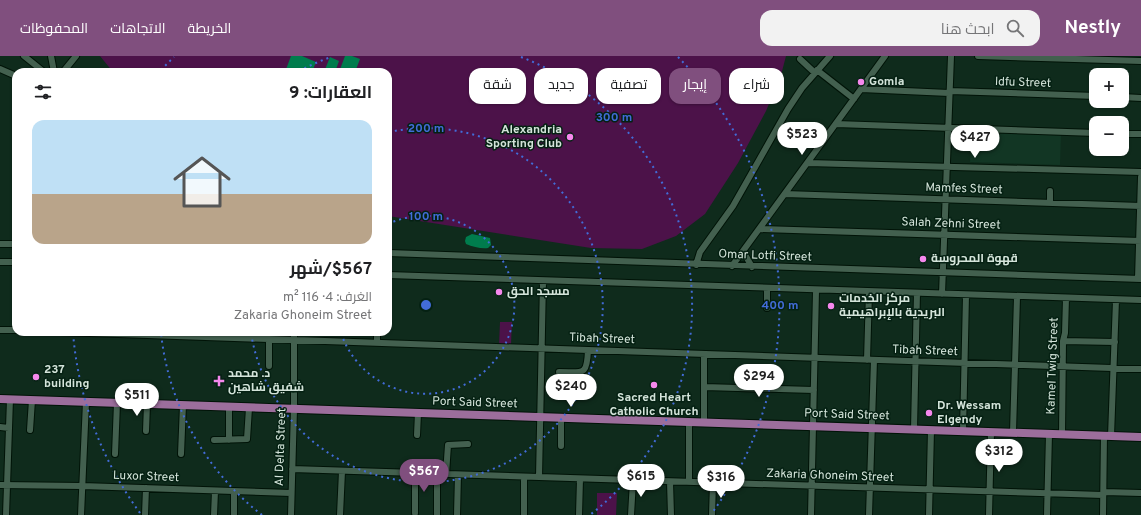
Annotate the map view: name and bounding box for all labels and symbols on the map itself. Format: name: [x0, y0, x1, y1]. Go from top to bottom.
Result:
place label: Gomla: [869, 74, 905, 90]
street label: Idfu Street: [994, 74, 1052, 92]
marker: Gomla: [856, 77, 866, 87]
text: 300 m: [596, 110, 632, 126]
text: 200 m: [408, 121, 444, 137]
place label: Alexandria Sporting Club: [486, 122, 562, 152]
pin: $523: [778, 122, 826, 156]
pin: $427: [951, 125, 999, 159]
marker: Alexandria Sporting Club: [565, 132, 575, 142]
street label: Mamfes Street: [925, 180, 1003, 198]
text: 100 m: [409, 209, 443, 225]
street label: Salah Zehni Street: [901, 214, 1001, 234]
street label: Omar Lotfi Street: [718, 246, 812, 266]
place label: قهوة المحروسة: [931, 251, 1018, 267]
marker: قهوة المحروسة: [918, 254, 928, 264]
place label: مسجد الحق: [507, 284, 570, 300]
marker: مسجد الحق: [494, 287, 504, 297]
place label: مركز الخدمات البريدية بالإبراهيمية: [839, 291, 945, 321]
centre of rings: [419, 298, 433, 312]
text: 400 m: [761, 298, 799, 314]
marker: مركز الخدمات البريدية بالإبراهيمية: [826, 301, 836, 311]
street label: Kamel Twig Street: [1043, 317, 1063, 415]
street label: Tibah Street: [569, 330, 635, 348]
street label: Tibah Street: [892, 342, 958, 360]
place label: 237 building: [44, 362, 89, 392]
pin: $294: [735, 364, 783, 398]
place label: د. محمد شفيق شاهين: [228, 366, 304, 396]
marker: 237 building: [31, 372, 41, 382]
pin: $240: [547, 374, 595, 408]
marker: د. محمد شفيق شاهين: [213, 375, 225, 387]
marker: Sacred Heart Catholic Church: [649, 380, 659, 390]
pin: $511: [113, 383, 161, 417]
place label: Sacred Heart Catholic Church: [609, 390, 699, 420]
street label: Port Said Street: [432, 394, 518, 412]
place label: Dr. Wessam Elgendy: [937, 398, 1001, 428]
street label: Port Said Street: [804, 406, 890, 424]
street label: Al Delta Street: [272, 408, 290, 486]
marker: Dr. Wessam Elgendy: [924, 408, 934, 418]
pin: $312: [975, 439, 1023, 473]
pin: $567: [400, 459, 448, 493]
pin: $615: [617, 464, 665, 498]
pin: $316: [697, 465, 745, 499]
street label: Zakaria Ghoneim Street: [766, 466, 894, 486]
street label: Luxor Street: [112, 468, 180, 486]

